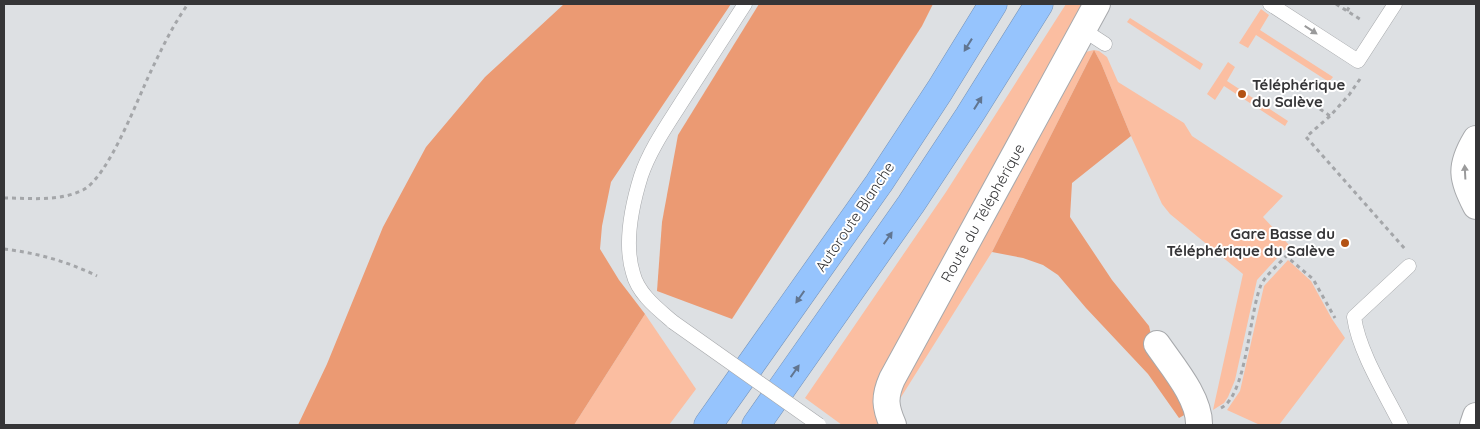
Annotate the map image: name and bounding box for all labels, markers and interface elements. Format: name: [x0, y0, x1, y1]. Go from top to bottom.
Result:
one-way arrow: [1304, 25, 1317, 35]
one-way arrow: [963, 39, 972, 52]
place label: Téléphérique du Salève: [1252, 75, 1346, 111]
marker: Téléphérique du Salève: [1236, 88, 1248, 100]
one-way arrow: [973, 96, 982, 109]
street label: Route du Téléphérique: [936, 140, 1029, 285]
street label: Autoroute Blanche: [811, 158, 898, 275]
one-way arrow: [1460, 164, 1468, 180]
place label: Gare Basse du Téléphérique du Salève: [1167, 224, 1335, 260]
one-way arrow: [883, 231, 893, 245]
marker: Gare Basse du Téléphérique du Salève: [1339, 237, 1351, 249]
one-way arrow: [795, 290, 805, 304]
one-way arrow: [789, 365, 800, 378]

